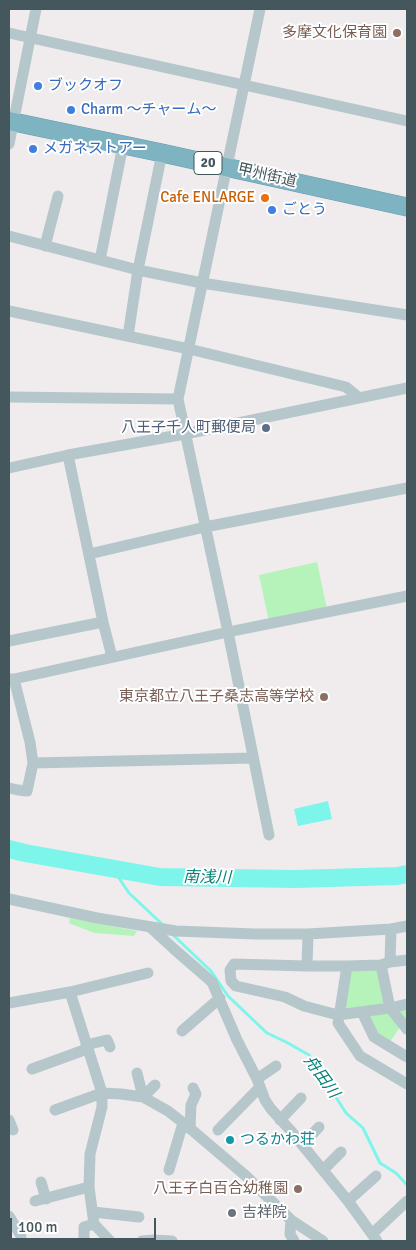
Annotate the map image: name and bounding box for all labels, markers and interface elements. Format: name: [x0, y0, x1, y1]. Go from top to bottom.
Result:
place label: 多摩文化保育園: [282, 24, 387, 42]
marker: 多摩文化保育園: [391, 27, 403, 39]
place label: ブックオフ: [48, 77, 123, 95]
marker: ブックオフ: [32, 80, 44, 92]
place label: Charm ～チャーム～: [81, 101, 217, 119]
marker: Charm ～チャーム～: [65, 104, 77, 116]
place label: メガネストアー: [43, 140, 147, 158]
marker: メガネストアー: [27, 143, 39, 155]
road number: 20: [194, 152, 222, 174]
street label: 甲州街道: [236, 160, 298, 192]
place label: Cafe ENLARGE: [160, 189, 255, 207]
marker: Cafe ENLARGE: [259, 192, 271, 204]
place label: ごとう: [282, 201, 327, 219]
marker: ごとう: [266, 204, 278, 216]
place label: 八王子千人町郵便局: [121, 419, 256, 437]
marker: 八王子千人町郵便局: [260, 422, 272, 434]
place label: 東京都立八王子桑志高等学校: [119, 688, 314, 706]
marker: 東京都立八王子桑志高等学校: [318, 691, 330, 703]
water label: 南浅川: [183, 868, 231, 888]
water label: 舟田川: [299, 1052, 343, 1102]
place label: つるかわ荘: [240, 1131, 315, 1149]
marker: つるかわ荘: [224, 1134, 236, 1146]
place label: 八王子白百合幼稚園: [153, 1180, 288, 1198]
marker: 八王子白百合幼稚園: [292, 1183, 304, 1195]
place label: 吉祥院: [242, 1204, 287, 1222]
marker: 吉祥院: [226, 1207, 238, 1219]
scale bar: [12, 1208, 159, 1240]
text: 100 m: [18, 1218, 58, 1236]

